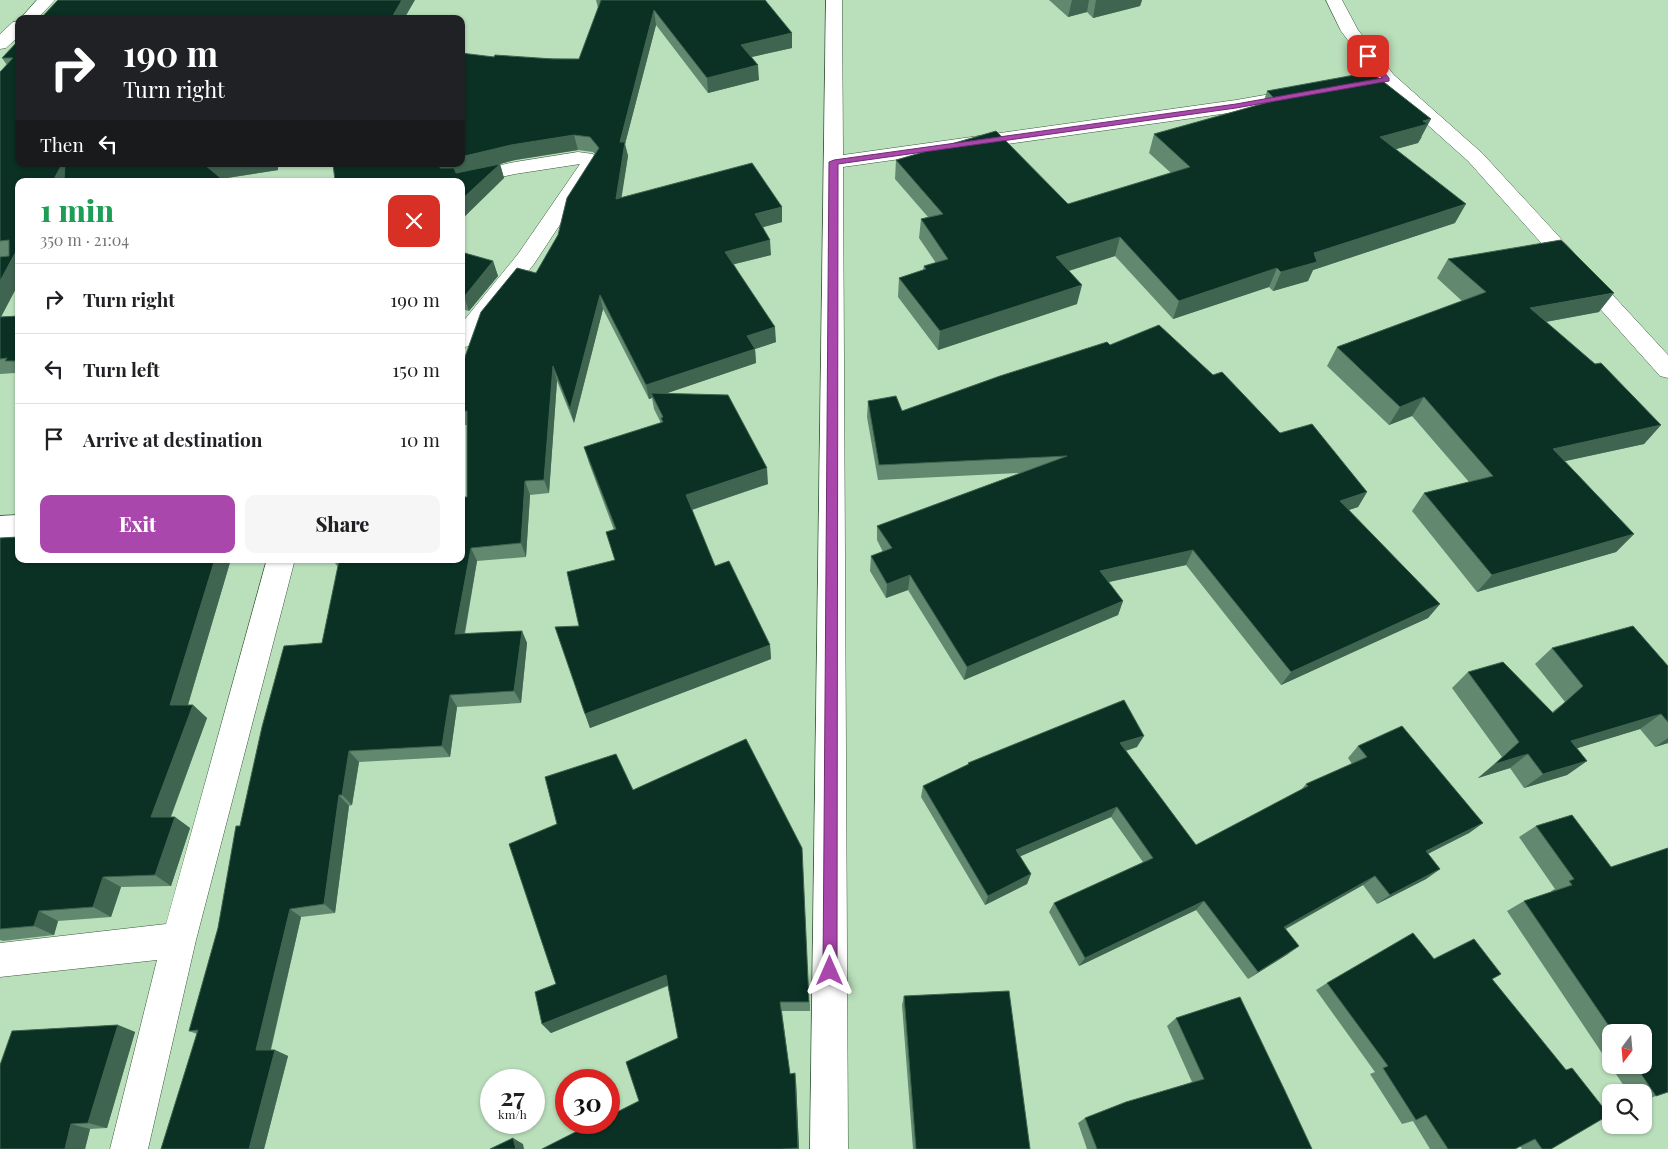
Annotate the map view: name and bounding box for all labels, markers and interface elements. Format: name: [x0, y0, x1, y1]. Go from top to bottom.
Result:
text: 190 m: [123, 29, 218, 76]
icon: right: [40, 35, 105, 100]
pin: [1347, 35, 1389, 77]
icon: arrive: [1354, 42, 1382, 70]
text: Turn right: [123, 74, 225, 104]
icon: left: [94, 130, 122, 158]
text: Then: [40, 131, 84, 157]
text: 1 min: [40, 190, 114, 230]
button: close: [388, 195, 440, 247]
text: 350 m · 21:04: [40, 229, 129, 250]
icon: right: [40, 285, 68, 313]
text: Turn right: [83, 286, 175, 312]
text: 190 m: [390, 286, 440, 312]
icon: left: [40, 355, 68, 383]
text: Turn left: [83, 356, 160, 382]
text: 150 m: [392, 356, 440, 382]
icon: arrive: [40, 425, 68, 453]
text: Arrive at destination: [83, 426, 263, 452]
text: 10 m: [400, 426, 440, 452]
button: Exit: [40, 495, 235, 553]
button: Share: [245, 495, 440, 553]
position arrow: [803, 944, 855, 996]
north arrow: [1602, 1024, 1652, 1074]
map controls: [1602, 1024, 1652, 1134]
speed limit sign: 30: [555, 1069, 620, 1134]
text: 27: [500, 1079, 525, 1112]
button: search: [1602, 1084, 1652, 1134]
text: km/h: [498, 1106, 527, 1122]

